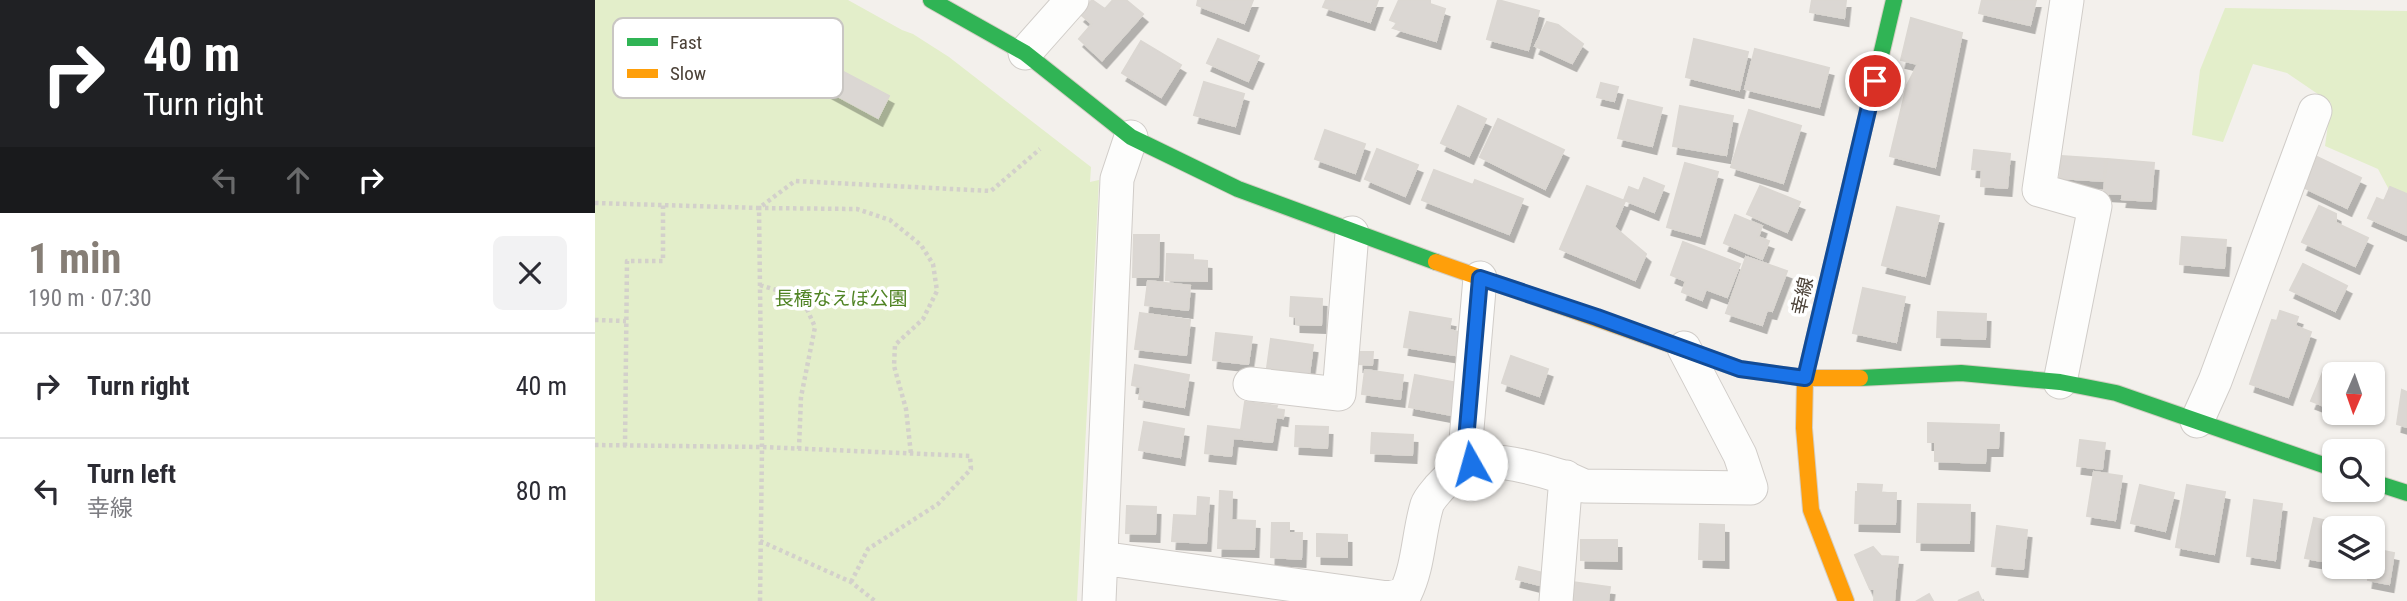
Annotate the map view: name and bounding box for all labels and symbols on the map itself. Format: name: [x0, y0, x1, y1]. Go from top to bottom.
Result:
legend: [613, 18, 843, 98]
text: Fast: [670, 31, 702, 54]
pin: [1845, 51, 1905, 111]
text: Slow: [670, 62, 706, 85]
street label: 幸線: [1787, 275, 1818, 317]
park label: 長橋なえぼ公園: [774, 287, 908, 310]
north arrow: [2322, 362, 2385, 425]
position arrow: [1434, 427, 1508, 501]

